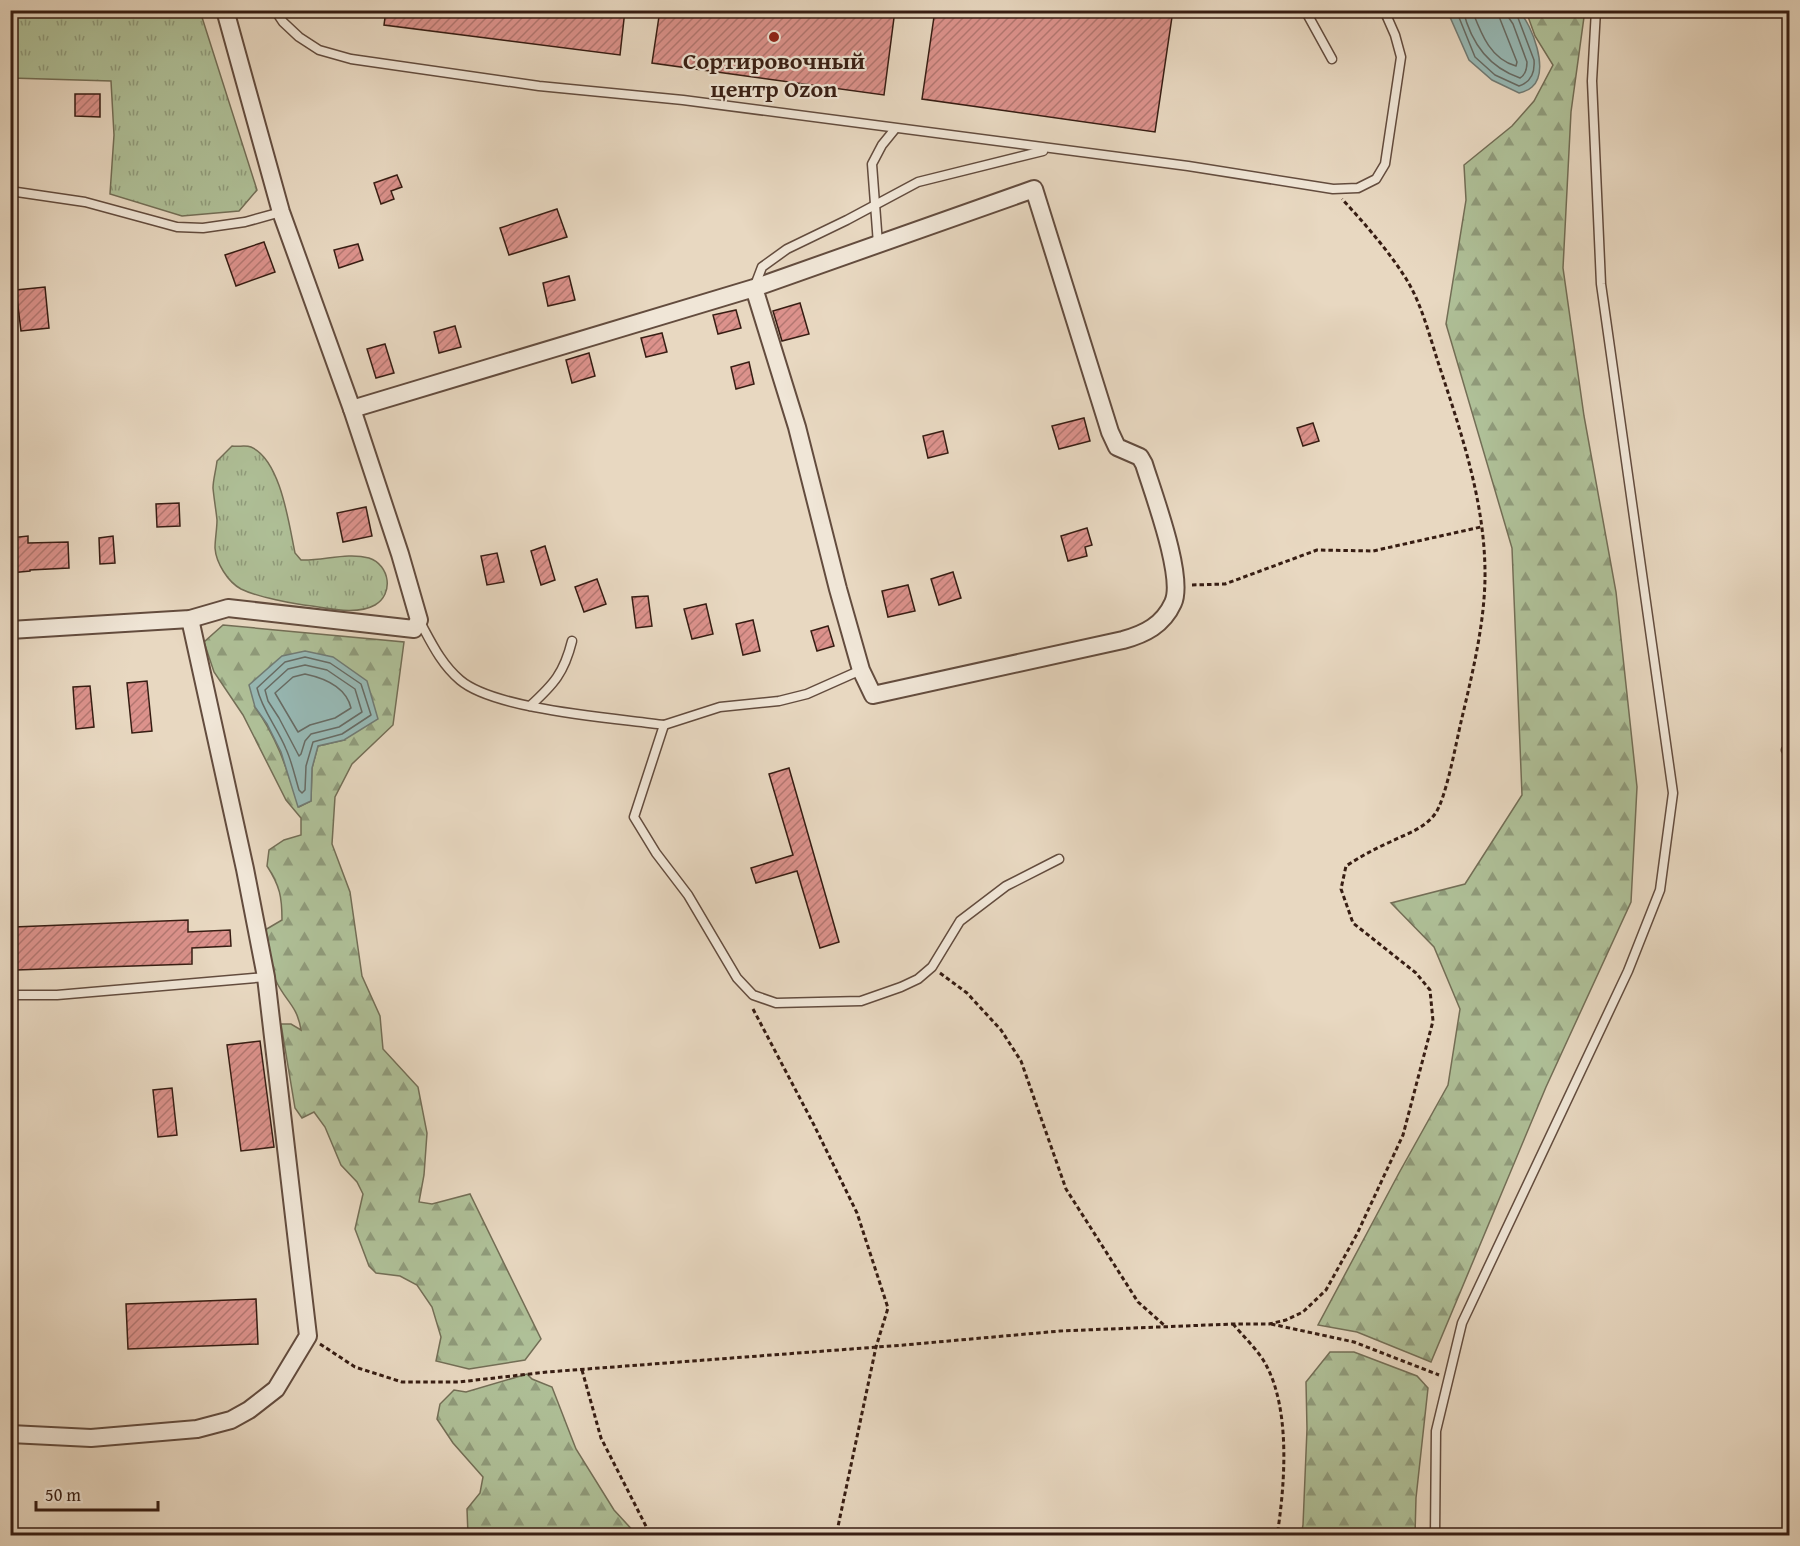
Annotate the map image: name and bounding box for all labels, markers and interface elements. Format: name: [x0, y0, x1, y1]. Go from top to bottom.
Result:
marker: Сортировочный центр Ozon: [767, 30, 781, 44]
place label: Сортировочный центр Ozon: [683, 43, 865, 106]
scale bar: [36, 1474, 158, 1512]
text: 50 m: [45, 1481, 81, 1508]

